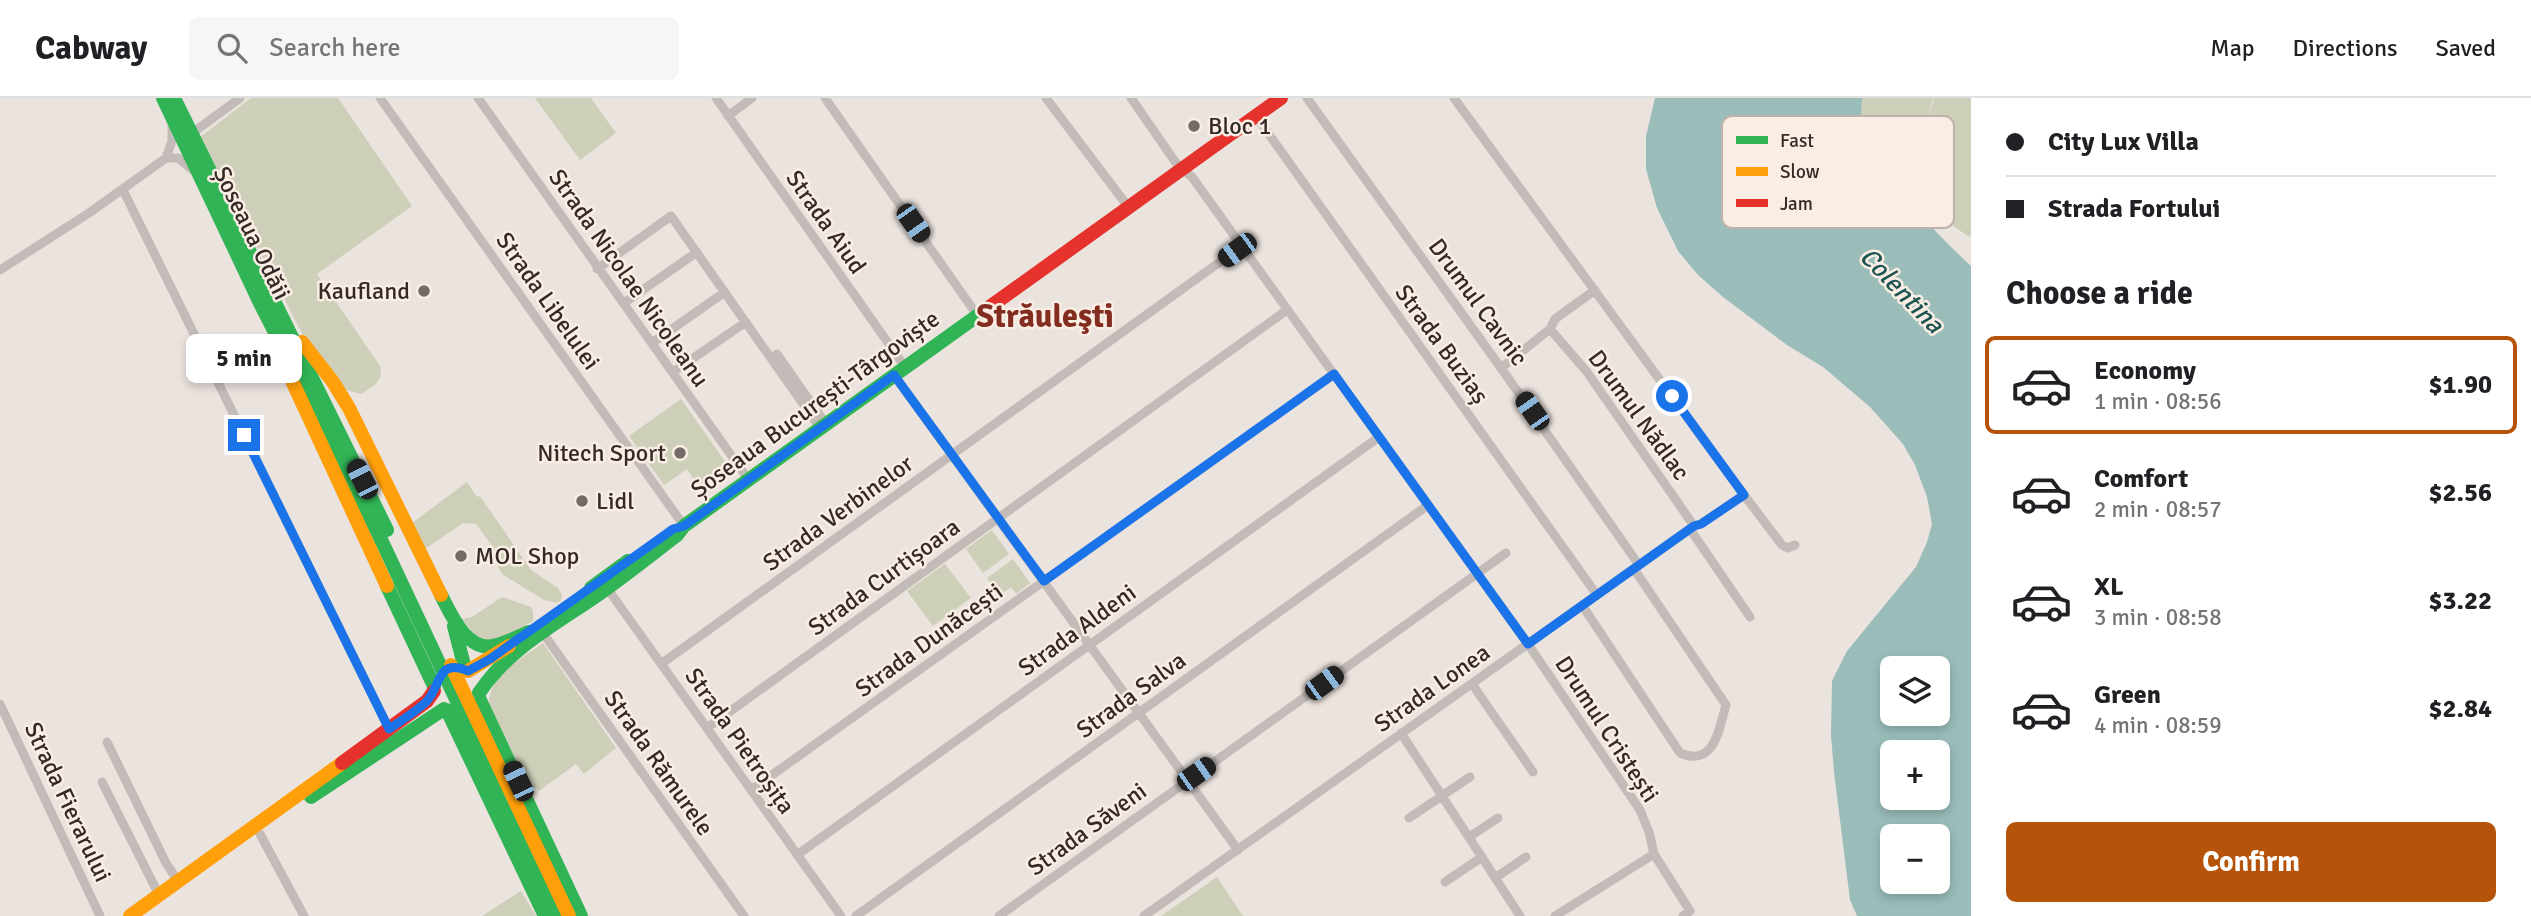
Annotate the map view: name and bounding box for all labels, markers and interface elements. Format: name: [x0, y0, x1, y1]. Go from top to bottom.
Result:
search box: [189, 17, 679, 80]
text: Cabway: [35, 28, 147, 69]
icon: search: [213, 29, 251, 67]
text: Search here: [269, 32, 400, 64]
text: Map: [2210, 33, 2255, 63]
text: Directions: [2293, 33, 2398, 63]
text: Saved: [2436, 33, 2496, 63]
place label: Bloc 1: [1208, 111, 1271, 141]
legend: [1722, 116, 1954, 228]
marker: Bloc 1: [1186, 118, 1202, 134]
text: City Lux Villa: [2048, 126, 2199, 158]
text: Fast: [1780, 129, 1814, 153]
text: Slow: [1780, 160, 1820, 184]
street label: Șoseaua Odăii: [207, 161, 297, 305]
street label: Strada Nicolae Nicoleanu: [542, 163, 716, 393]
street label: Strada Aiud: [779, 164, 873, 280]
text: Jam: [1780, 192, 1813, 216]
text: Strada Fortului: [2048, 193, 2220, 225]
car: [893, 200, 934, 246]
street label: Strada Libelulei: [490, 226, 606, 376]
car: [1214, 229, 1261, 271]
street label: Drumul Cavnic: [1422, 232, 1534, 372]
water label: Colentina: [1852, 241, 1951, 341]
text: Choose a ride: [2006, 274, 2193, 313]
place label: Kaufland: [318, 276, 410, 306]
street label: Strada Buziaș: [1389, 278, 1495, 410]
marker: Kaufland: [416, 283, 432, 299]
district label: Străuleşti: [976, 297, 1114, 336]
street label: Șoseaua București-Târgoviște: [685, 304, 945, 504]
callout: 5 min: [186, 334, 302, 382]
text: 5 min: [216, 344, 272, 373]
street label: Drumul Nădlac: [1582, 344, 1696, 486]
icon: car: [2010, 354, 2073, 417]
text: Economy: [2094, 355, 2196, 387]
text: $1.90: [2428, 369, 2492, 401]
route start: [1656, 380, 1688, 412]
text: 1 min · 08:56: [2094, 387, 2222, 416]
car: [1512, 388, 1553, 434]
route end: [228, 419, 260, 451]
place label: Nitech Sport: [537, 438, 666, 468]
marker: Nitech Sport: [672, 445, 688, 461]
street label: Strada Verbinelor: [757, 448, 919, 578]
car: [344, 456, 381, 502]
icon: car: [2010, 462, 2073, 525]
text: Comfort: [2094, 463, 2188, 495]
text: $2.56: [2428, 477, 2492, 509]
place label: Lidl: [596, 486, 634, 516]
marker: Lidl: [574, 493, 590, 509]
text: 2 min · 08:57: [2094, 495, 2222, 524]
street label: Strada Curtișoara: [802, 512, 966, 642]
place label: MOL Shop: [475, 541, 579, 571]
marker: MOL Shop: [453, 548, 469, 564]
icon: car: [2010, 570, 2073, 633]
text: XL: [2094, 571, 2124, 603]
street label: Strada Dunăcești: [849, 576, 1009, 704]
street label: Strada Aldeni: [1012, 577, 1142, 683]
text: $3.22: [2428, 585, 2492, 617]
text: 3 min · 08:58: [2094, 603, 2222, 632]
street label: Strada Lonea: [1368, 637, 1496, 739]
street label: Strada Salva: [1070, 645, 1192, 745]
street label: Drumul Cristești: [1548, 650, 1666, 808]
map controls: [1880, 656, 1950, 894]
button: layers: [1880, 656, 1950, 726]
street label: Strada Pietroșița: [679, 662, 801, 820]
car: [1301, 662, 1348, 704]
icon: car: [2010, 678, 2073, 741]
text: Green: [2094, 679, 2161, 711]
street label: Strada Rămurele: [598, 685, 720, 841]
text: $2.84: [2428, 693, 2492, 725]
text: 4 min · 08:59: [2094, 711, 2222, 740]
street label: Strada Fierarului: [18, 717, 118, 887]
button: +: [1880, 740, 1950, 810]
car: [1173, 753, 1220, 795]
car: [500, 758, 537, 804]
street label: Strada Săveni: [1022, 776, 1152, 882]
button: Confirm: [2006, 822, 2496, 902]
button: −: [1880, 824, 1950, 894]

